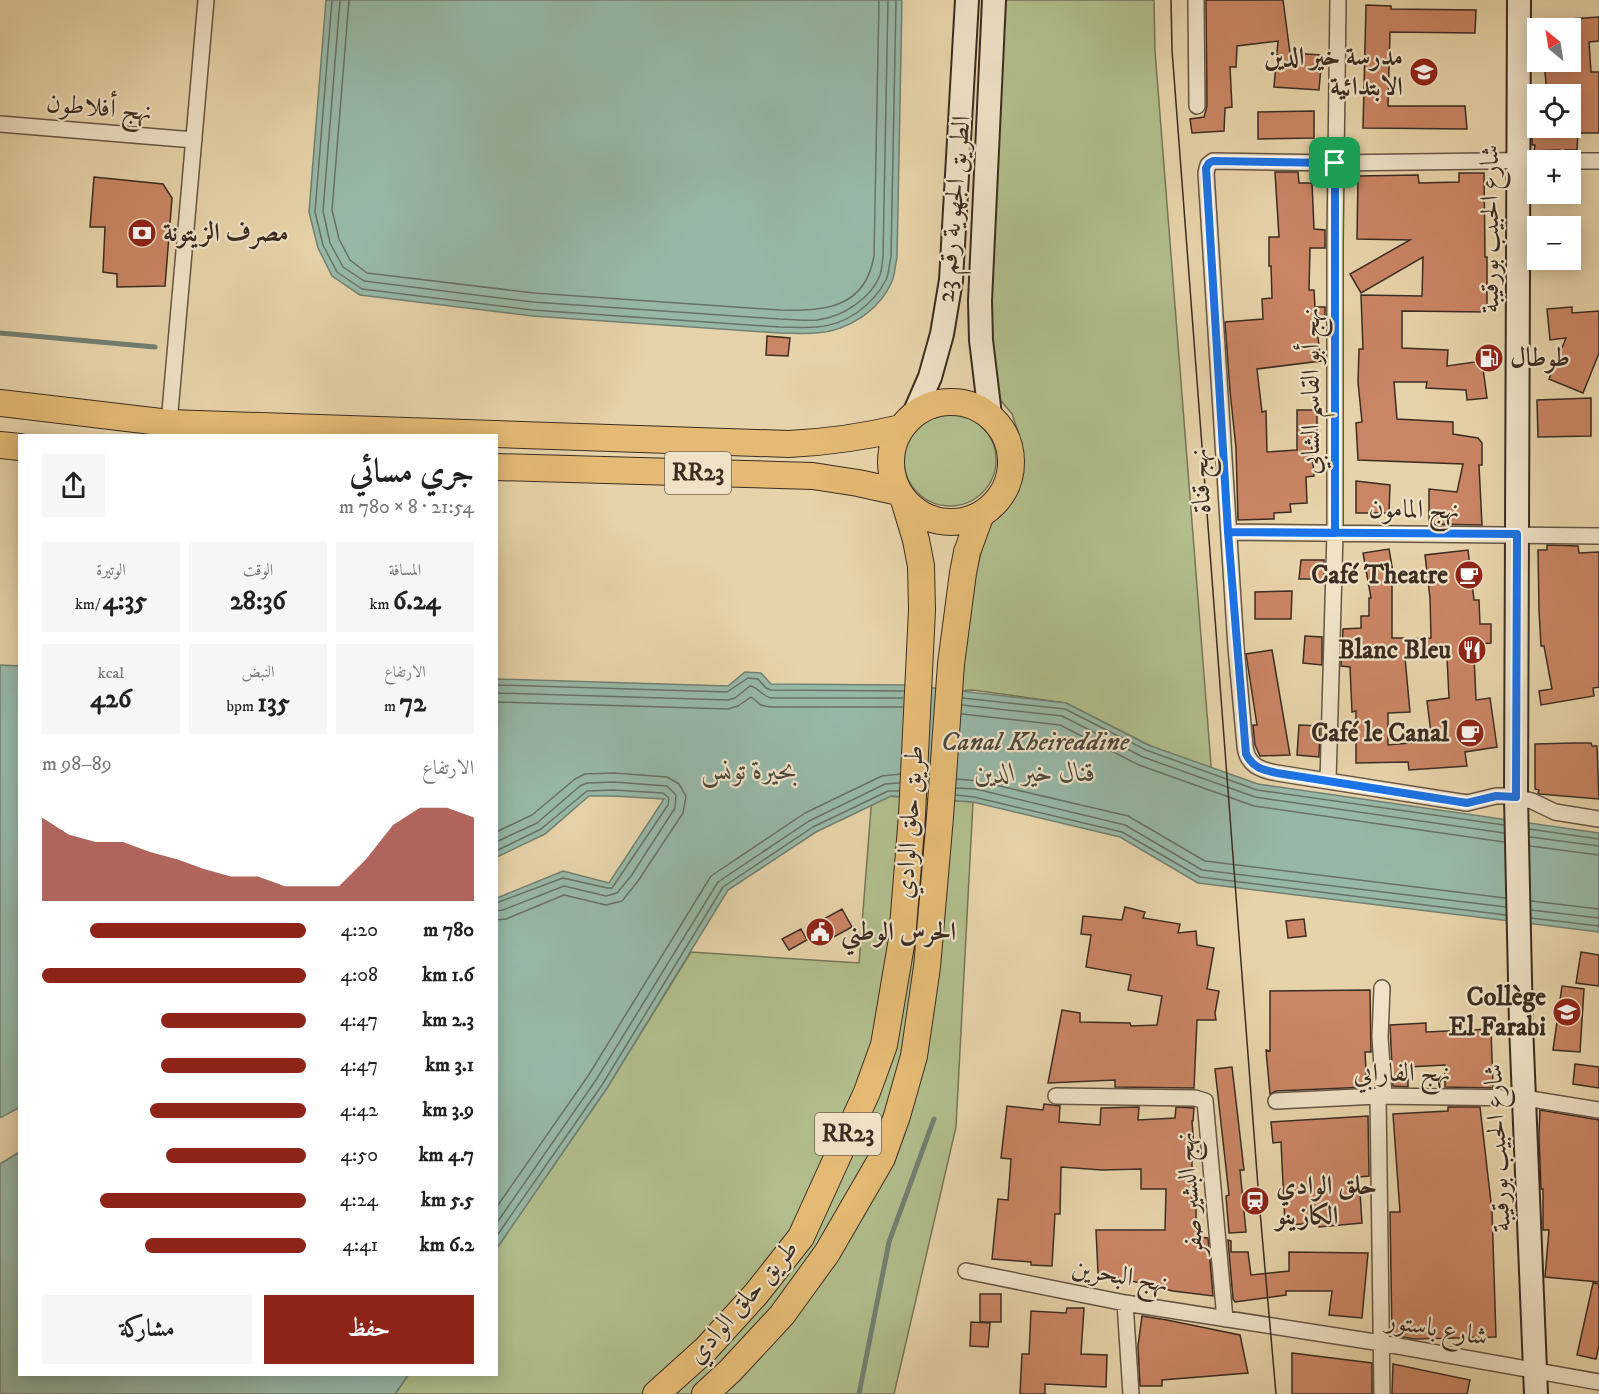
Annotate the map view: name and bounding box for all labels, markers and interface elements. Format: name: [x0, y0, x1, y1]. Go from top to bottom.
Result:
north arrow: [1527, 18, 1581, 72]
map controls: [1527, 18, 1581, 270]
place label: مدرسة خير الدين الابتدائية: [1264, 41, 1403, 104]
school or university icon: مدرسة خير الدين الابتدائية: [1408, 56, 1440, 88]
button: locate: [1527, 84, 1581, 138]
street label: نهج أفلاطون: [44, 85, 154, 135]
street label: الطريق الجهوية رقم 23: [929, 114, 986, 304]
pin: [1309, 137, 1360, 188]
street label: شارع الحبيب بورقيبة: [1474, 145, 1511, 313]
icon: arrive: [1318, 146, 1351, 179]
button: +: [1527, 150, 1581, 204]
button: −: [1527, 216, 1581, 270]
bank icon: مصرف الزيتونة: [126, 217, 158, 249]
place label: مصرف الزيتونة: [163, 217, 289, 250]
street label: نهج أبو القاسم الشابي: [1293, 308, 1336, 474]
fuel station icon: طوطال: [1473, 342, 1505, 374]
place label: طوطال: [1510, 342, 1570, 375]
street label: نهج قناة: [1183, 447, 1225, 515]
text: جري مسائي: [349, 452, 474, 493]
road number: RR23: [665, 452, 731, 494]
button: share: [42, 454, 105, 517]
street label: نهج المامون: [1368, 493, 1460, 533]
text: 21:54 · 8 × 780 m: [339, 495, 474, 520]
place label: Café Theatre: [1311, 559, 1448, 592]
cafe icon: Café Theatre: [1453, 559, 1485, 591]
text: الوتيرة: [96, 560, 126, 580]
text: الوقت: [243, 560, 273, 580]
text: المسافة: [389, 560, 421, 580]
text: 4:35: [103, 585, 147, 618]
text: 28:36: [230, 585, 286, 618]
text: 6.24: [393, 585, 440, 618]
text: /km: [75, 594, 103, 614]
text: km: [370, 594, 393, 614]
place label: Blanc Bleu: [1338, 634, 1451, 667]
restaurant icon: Blanc Bleu: [1456, 634, 1488, 666]
text: النبض: [242, 662, 274, 682]
text: الارتفاع: [384, 662, 426, 682]
text: kcal: [98, 663, 124, 683]
text: 426: [90, 683, 132, 716]
text: 135: [257, 687, 290, 720]
text: 72: [399, 687, 426, 720]
text: bpm: [226, 696, 257, 716]
text: m: [384, 696, 399, 716]
place label: Café le Canal: [1311, 717, 1450, 750]
cafe icon: Café le Canal: [1454, 717, 1486, 749]
water label: Canal Kheireddine قنال خير الدين: [941, 725, 1130, 790]
street label: طريق حلق الوادي: [888, 744, 935, 900]
text: 89–98 m: [42, 752, 112, 777]
water label: بحيرة تونس: [701, 754, 798, 788]
text: الارتفاع: [422, 756, 474, 781]
public building icon: الحرس الوطني: [804, 916, 836, 948]
place label: الحرس الوطني: [841, 916, 956, 956]
text: 4:20: [341, 918, 378, 943]
text: 780 m: [423, 918, 474, 943]
text: 4:08: [341, 963, 378, 988]
text: 1.6 km: [422, 963, 474, 988]
place label: Collège El Farabi: [1448, 981, 1546, 1044]
school or university icon: Collège El Farabi: [1551, 996, 1583, 1028]
text: 4:47: [340, 1008, 378, 1033]
text: 2.3 km: [422, 1008, 474, 1033]
text: 4:47: [340, 1053, 378, 1078]
text: 3.1 km: [425, 1053, 474, 1078]
street label: نهج الفارابي: [1353, 1057, 1451, 1096]
street label: شارع الحبيب بورقيبة: [1477, 1063, 1523, 1233]
text: 4:42: [340, 1098, 378, 1123]
text: 3.9 km: [423, 1098, 474, 1123]
road number: RR23: [815, 1113, 881, 1155]
street label: نهج البشير صفر: [1168, 1130, 1218, 1260]
text: 4:50: [341, 1143, 378, 1168]
text: 4.7 km: [419, 1143, 474, 1168]
place label: حلق الوادي الكازينو: [1273, 1170, 1377, 1233]
station icon: حلق الوادي الكازينو: [1239, 1185, 1271, 1217]
text: 4:24: [340, 1188, 378, 1213]
text: 5.5 km: [421, 1188, 474, 1213]
text: 4:41: [342, 1233, 378, 1258]
text: 6.2 km: [420, 1233, 474, 1258]
street label: طريق حلق الوادي: [680, 1233, 808, 1373]
street label: نهج البحرين: [1068, 1251, 1171, 1307]
button: مشاركة: [42, 1295, 252, 1364]
button: حفظ: [264, 1295, 474, 1364]
street label: شارع باستور: [1380, 1303, 1490, 1358]

